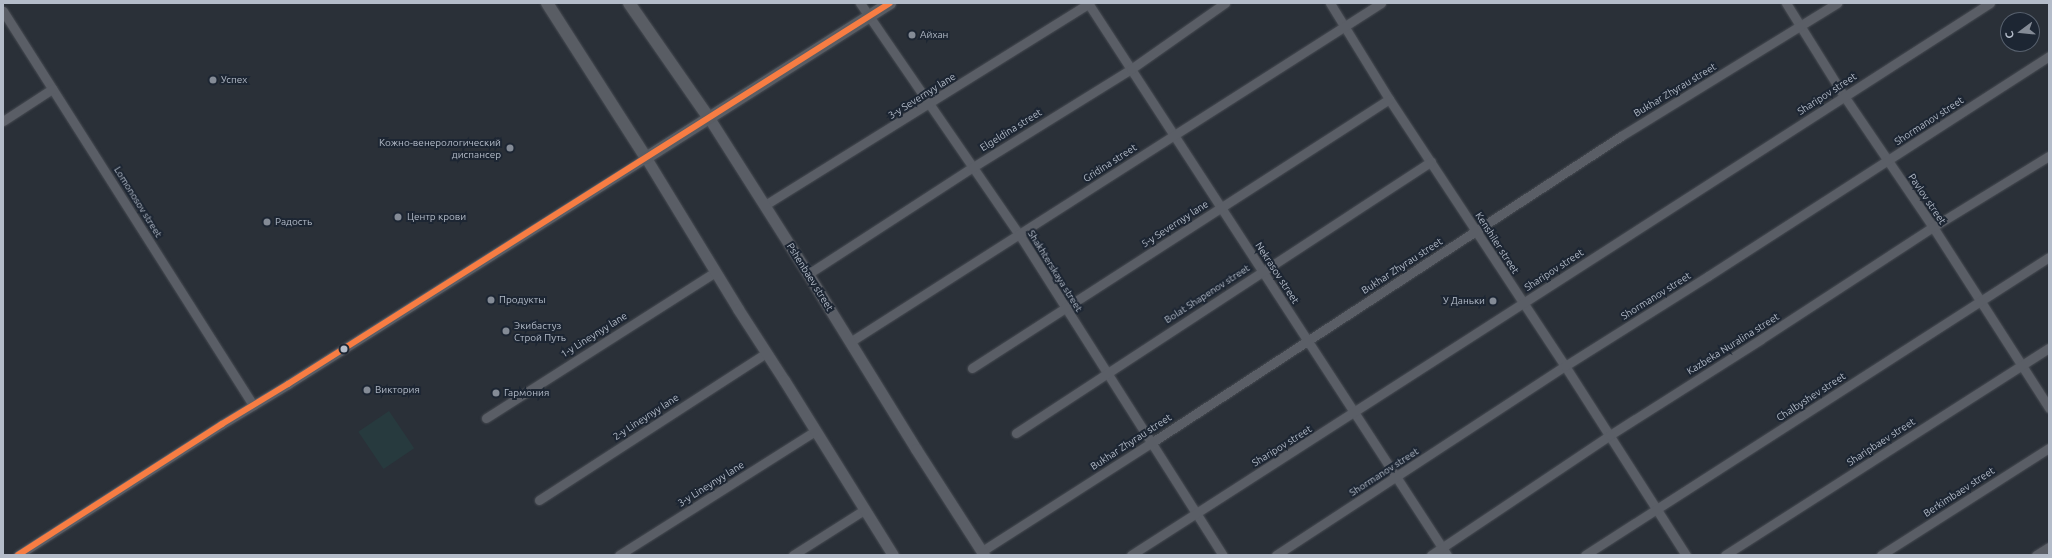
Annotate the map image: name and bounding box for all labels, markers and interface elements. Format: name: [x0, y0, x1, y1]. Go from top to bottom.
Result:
north arrow: [2000, 12, 2040, 52]
place label: Айхан: [920, 29, 948, 41]
marker: Айхан: [907, 30, 917, 40]
text: С: [2003, 30, 2016, 40]
street label: Bukhar Zhyrau street: [1632, 61, 1718, 119]
street label: 3-y Severnyy lane: [886, 70, 958, 122]
street label: Sharipov street: [1795, 70, 1859, 118]
place label: Успех: [221, 74, 247, 86]
marker: Успех: [208, 75, 218, 85]
street label: Shormanov street: [1892, 94, 1966, 148]
street label: Elgeldina street: [978, 106, 1044, 154]
place label: Кожно-венерологический диспансер: [379, 136, 501, 160]
street label: Gridina street: [1081, 141, 1139, 185]
marker: Кожно-венерологический диспансер: [504, 142, 516, 154]
street label: Lomonosov street: [111, 164, 165, 240]
street label: Pavlov street: [1906, 171, 1948, 227]
street label: 5-y Severnyy lane: [1139, 198, 1211, 250]
street label: Kenshiler street: [1473, 210, 1521, 276]
marker: Центр крови: [392, 211, 404, 223]
place label: Центр крови: [407, 211, 466, 223]
place label: Радость: [275, 216, 312, 228]
marker: Радость: [262, 217, 272, 227]
street label: Shakhterskaya street: [1025, 228, 1085, 314]
street label: Bukhar Zhyrau street: [1359, 235, 1445, 297]
street label: Nekrasov street: [1253, 240, 1301, 306]
street label: Pshenbaev street: [784, 241, 836, 313]
street label: Sharipov street: [1522, 246, 1586, 294]
street label: Bolat Shapenov street: [1162, 262, 1252, 326]
street label: Shormanov street: [1619, 270, 1693, 322]
place label: Продукты: [499, 294, 546, 306]
marker: Продукты: [486, 295, 496, 305]
place label: У Даньки: [1443, 295, 1485, 307]
marker: У Даньки: [1488, 296, 1498, 306]
street label: 1-y Lineynyy lane: [559, 310, 629, 360]
street label: Kazbeka Nuralina street: [1685, 311, 1781, 377]
place label: Экибастуз Строй Путь: [514, 319, 566, 342]
marker: Экибастуз Строй Путь: [501, 326, 511, 336]
unlabelled marker: [339, 344, 349, 354]
street label: Chalbyshev street: [1774, 370, 1848, 424]
place label: Виктория: [375, 384, 420, 396]
marker: Виктория: [362, 385, 372, 395]
place label: Гармония: [504, 387, 549, 399]
marker: Гармония: [491, 388, 501, 398]
street label: 2-y Lineynyy lane: [611, 391, 681, 443]
street label: Bukhar Zhyrau street: [1088, 411, 1174, 473]
street label: Sharipbaev street: [1845, 415, 1917, 469]
street label: Sharipov street: [1250, 423, 1314, 469]
street label: Shormanov street: [1347, 445, 1421, 499]
street label: 3-y Lineynyy lane: [676, 459, 746, 509]
street label: Berkimbaev street: [1921, 465, 1997, 519]

